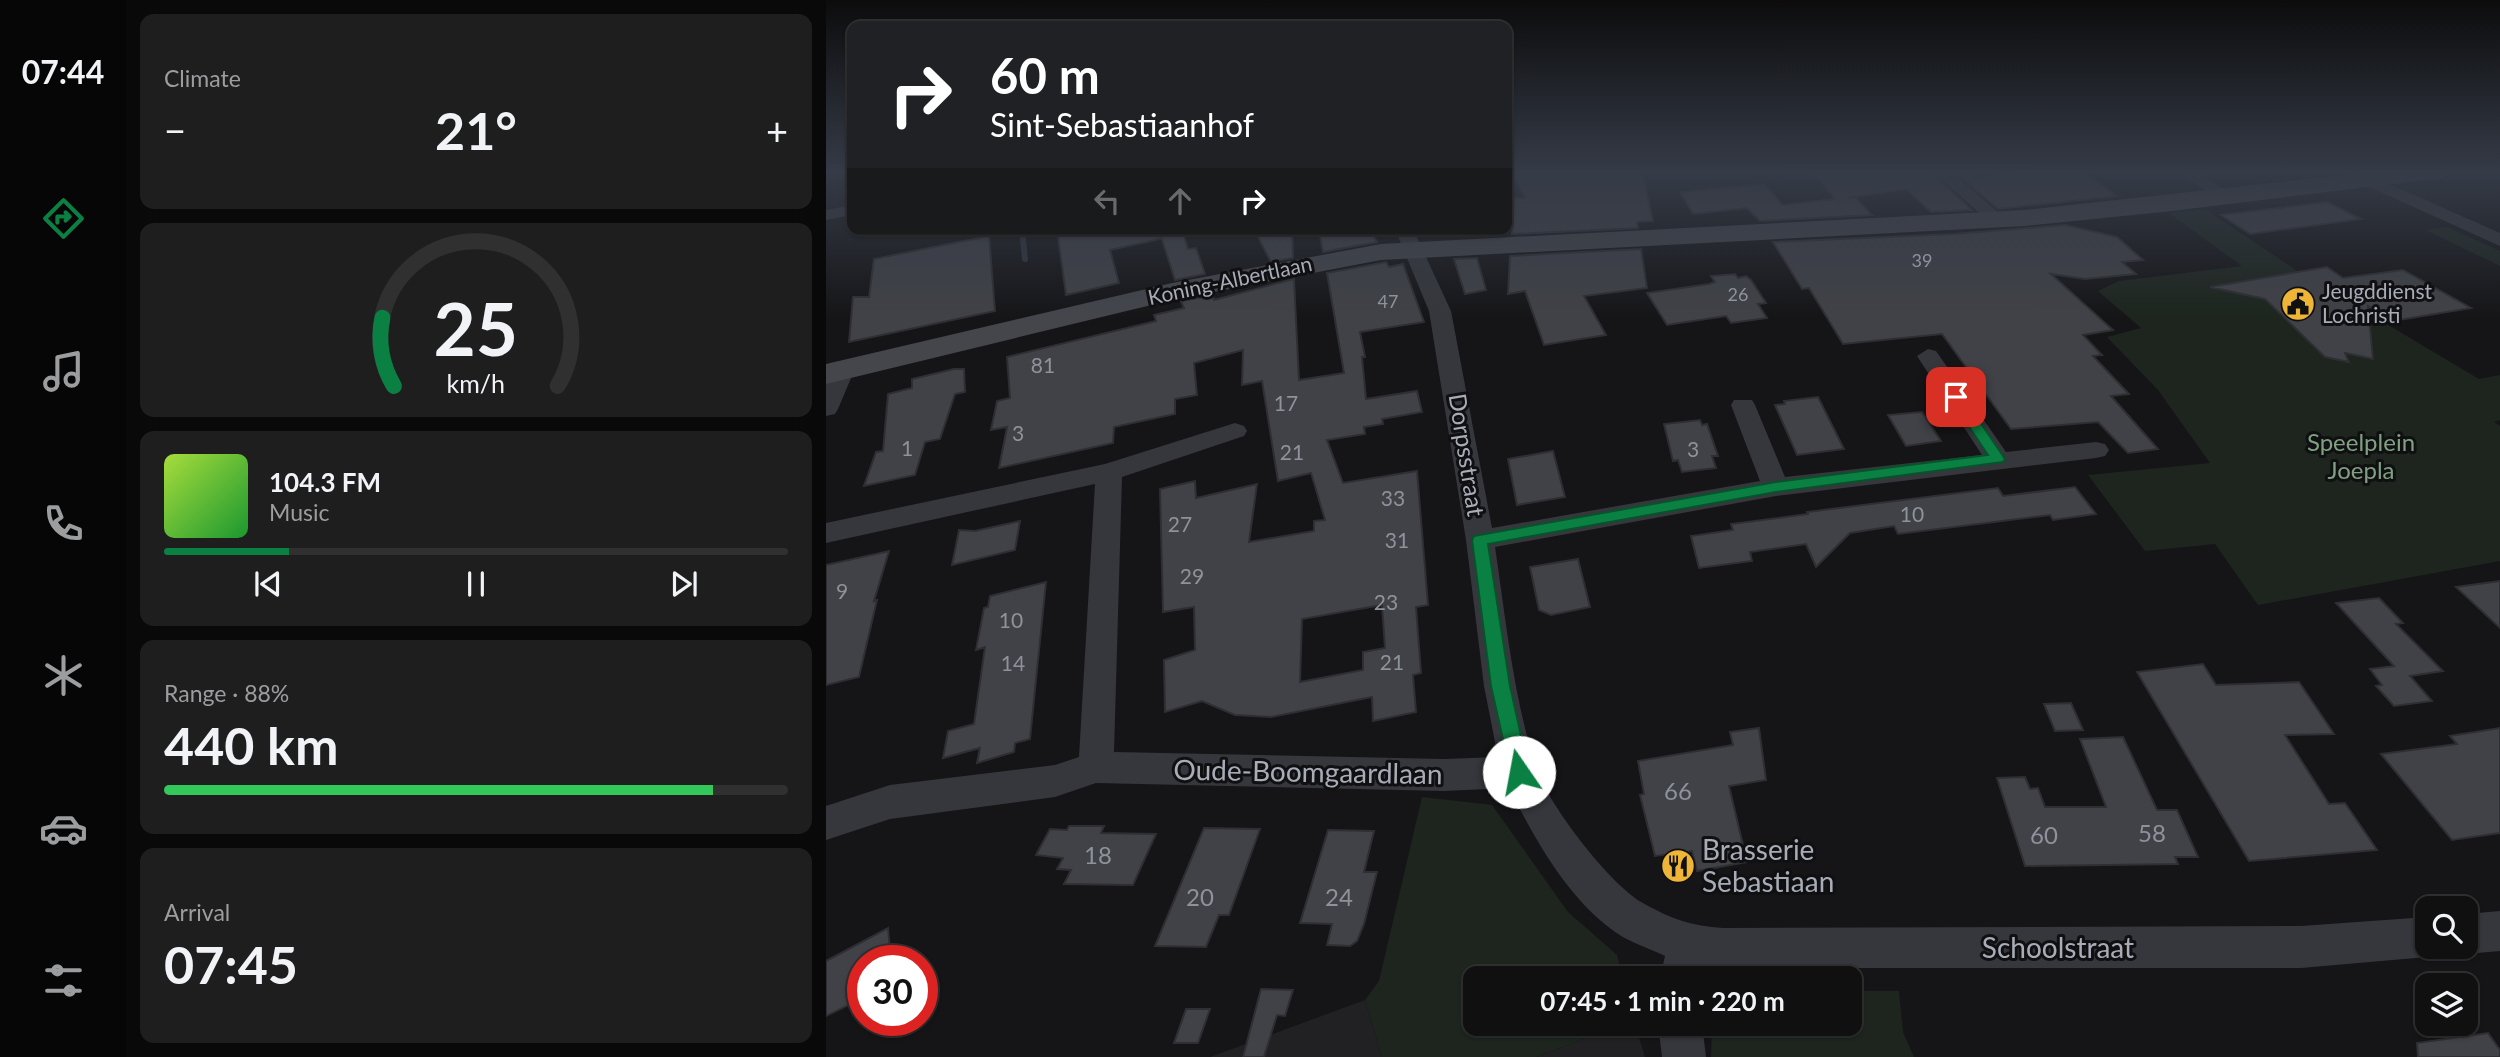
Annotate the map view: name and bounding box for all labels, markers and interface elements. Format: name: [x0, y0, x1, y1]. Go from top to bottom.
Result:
text: 60 m: [990, 46, 1100, 104]
icon: right: [875, 49, 966, 140]
text: 07:44: [22, 52, 104, 91]
text: Climate: [164, 64, 241, 92]
text: 21°: [435, 99, 517, 161]
text: Sint-Sebastiaanhof: [990, 105, 1254, 144]
text: −: [164, 107, 186, 153]
text: +: [766, 107, 788, 153]
icon: left: [1088, 182, 1126, 220]
icon: ahead: [1161, 182, 1199, 220]
icon: right: [1234, 182, 1272, 220]
icon: directions: [39, 194, 88, 243]
house number: 39: [1912, 249, 1932, 271]
street label: Koning-Albertlaan: [1145, 250, 1314, 309]
place label: Jeugddienst Lochristi: [2322, 278, 2433, 327]
house number: 26: [1728, 283, 1748, 305]
text: 25: [434, 284, 518, 372]
public building icon: Jeugddienst Lochristi: [2279, 285, 2317, 323]
house number: 47: [1378, 290, 1398, 312]
icon: music: [39, 347, 88, 396]
house number: 81: [1031, 352, 1055, 377]
pin: [1926, 367, 1986, 427]
text: km/h: [447, 368, 505, 398]
icon: arrive: [1937, 378, 1975, 416]
house number: 17: [1274, 390, 1298, 415]
street label: Dorpsstraat: [1443, 391, 1492, 519]
house number: 3: [1012, 420, 1024, 445]
park label: Speelplein Joepla: [2307, 427, 2415, 484]
house number: 1: [901, 435, 913, 460]
house number: 3: [1687, 436, 1699, 461]
house number: 21: [1280, 439, 1304, 464]
text: 104.3 FM: [269, 466, 381, 498]
house number: 33: [1381, 485, 1405, 510]
text: Music: [269, 498, 329, 526]
icon: phone: [39, 499, 88, 548]
house number: 10: [1900, 501, 1924, 526]
house number: 27: [1168, 511, 1192, 536]
house number: 31: [1385, 527, 1409, 552]
house number: 29: [1180, 563, 1204, 588]
icon: previous: [249, 565, 287, 603]
icon: pause: [457, 565, 495, 603]
icon: next: [665, 565, 703, 603]
house number: 9: [836, 578, 848, 603]
house number: 23: [1374, 589, 1398, 614]
house number: 10: [999, 607, 1023, 632]
house number: 21: [1380, 649, 1404, 674]
house number: 14: [1001, 650, 1025, 675]
icon: climate: [39, 651, 88, 700]
text: Range · 88%: [164, 679, 289, 707]
text: 440 km: [164, 714, 338, 776]
position arrow: [1482, 735, 1556, 809]
street label: Oude-Boomgaardlaan: [1173, 752, 1443, 790]
house number: 66: [1664, 776, 1692, 805]
icon: car: [39, 804, 88, 853]
house number: 58: [2138, 818, 2166, 847]
house number: 60: [2030, 820, 2058, 849]
place label: Brasserie Sebastiaan: [1702, 832, 1834, 898]
house number: 18: [1084, 840, 1112, 869]
restaurant icon: Brasserie Sebastiaan: [1659, 847, 1697, 885]
house number: 20: [1186, 882, 1214, 911]
house number: 24: [1325, 882, 1353, 911]
map controls: [2415, 896, 2478, 1036]
button: search: [2415, 896, 2478, 959]
text: Arrival: [164, 898, 230, 926]
street label: Schoolstraat: [1982, 930, 2134, 964]
text: 07:45: [164, 933, 298, 995]
speed limit sign: 30: [847, 945, 938, 1036]
icon: filters: [39, 956, 88, 1005]
button: layers: [2415, 973, 2478, 1036]
text: 07:45 · 1 min · 220 m: [1540, 985, 1785, 1017]

